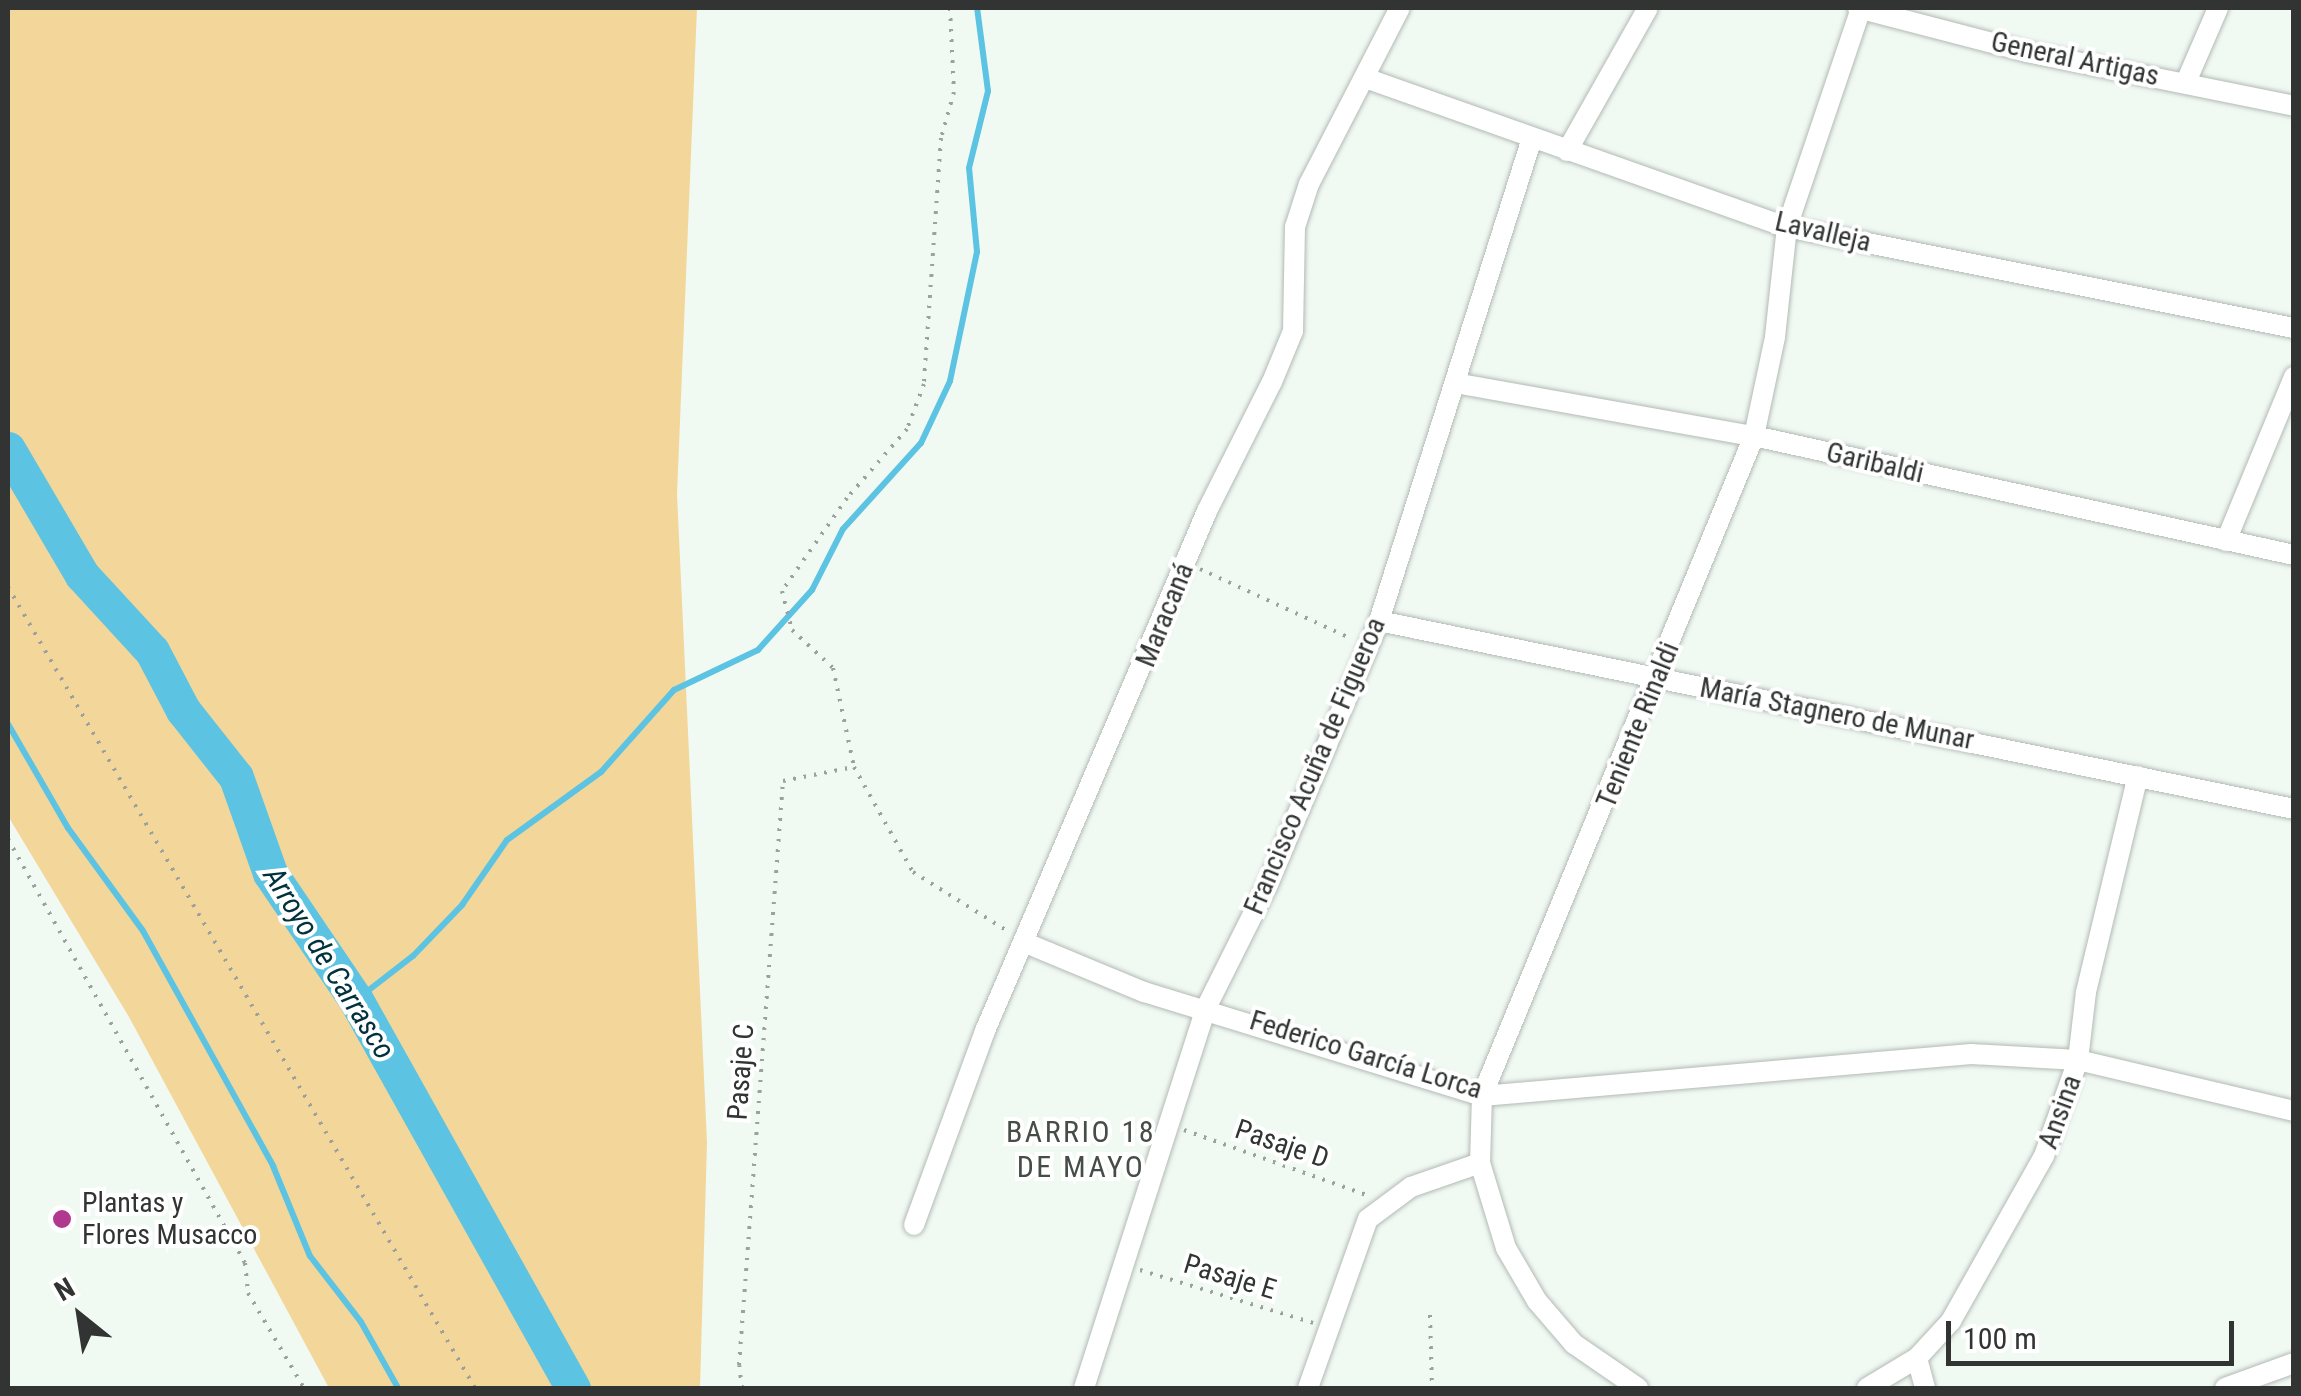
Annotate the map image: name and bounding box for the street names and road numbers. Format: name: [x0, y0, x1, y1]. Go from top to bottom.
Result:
street label: General Artigas: [1988, 25, 2162, 93]
street label: Lavalleja: [1772, 205, 1874, 259]
street label: Garibaldi: [1823, 436, 1927, 490]
street label: Maracaná: [1129, 558, 1201, 672]
street label: Francisco Acuña de Figueroa: [1237, 613, 1393, 919]
street label: Teniente Rinaldi: [1589, 637, 1687, 813]
street label: María Stagnero de Munar: [1697, 671, 1977, 757]
street label: Federico García Lorca: [1246, 1004, 1486, 1106]
street label: Pasaje C: [721, 1023, 761, 1121]
street label: Ansina: [2031, 1071, 2089, 1153]
street label: Pasaje D: [1231, 1112, 1333, 1176]
street label: Pasaje E: [1180, 1247, 1280, 1307]

